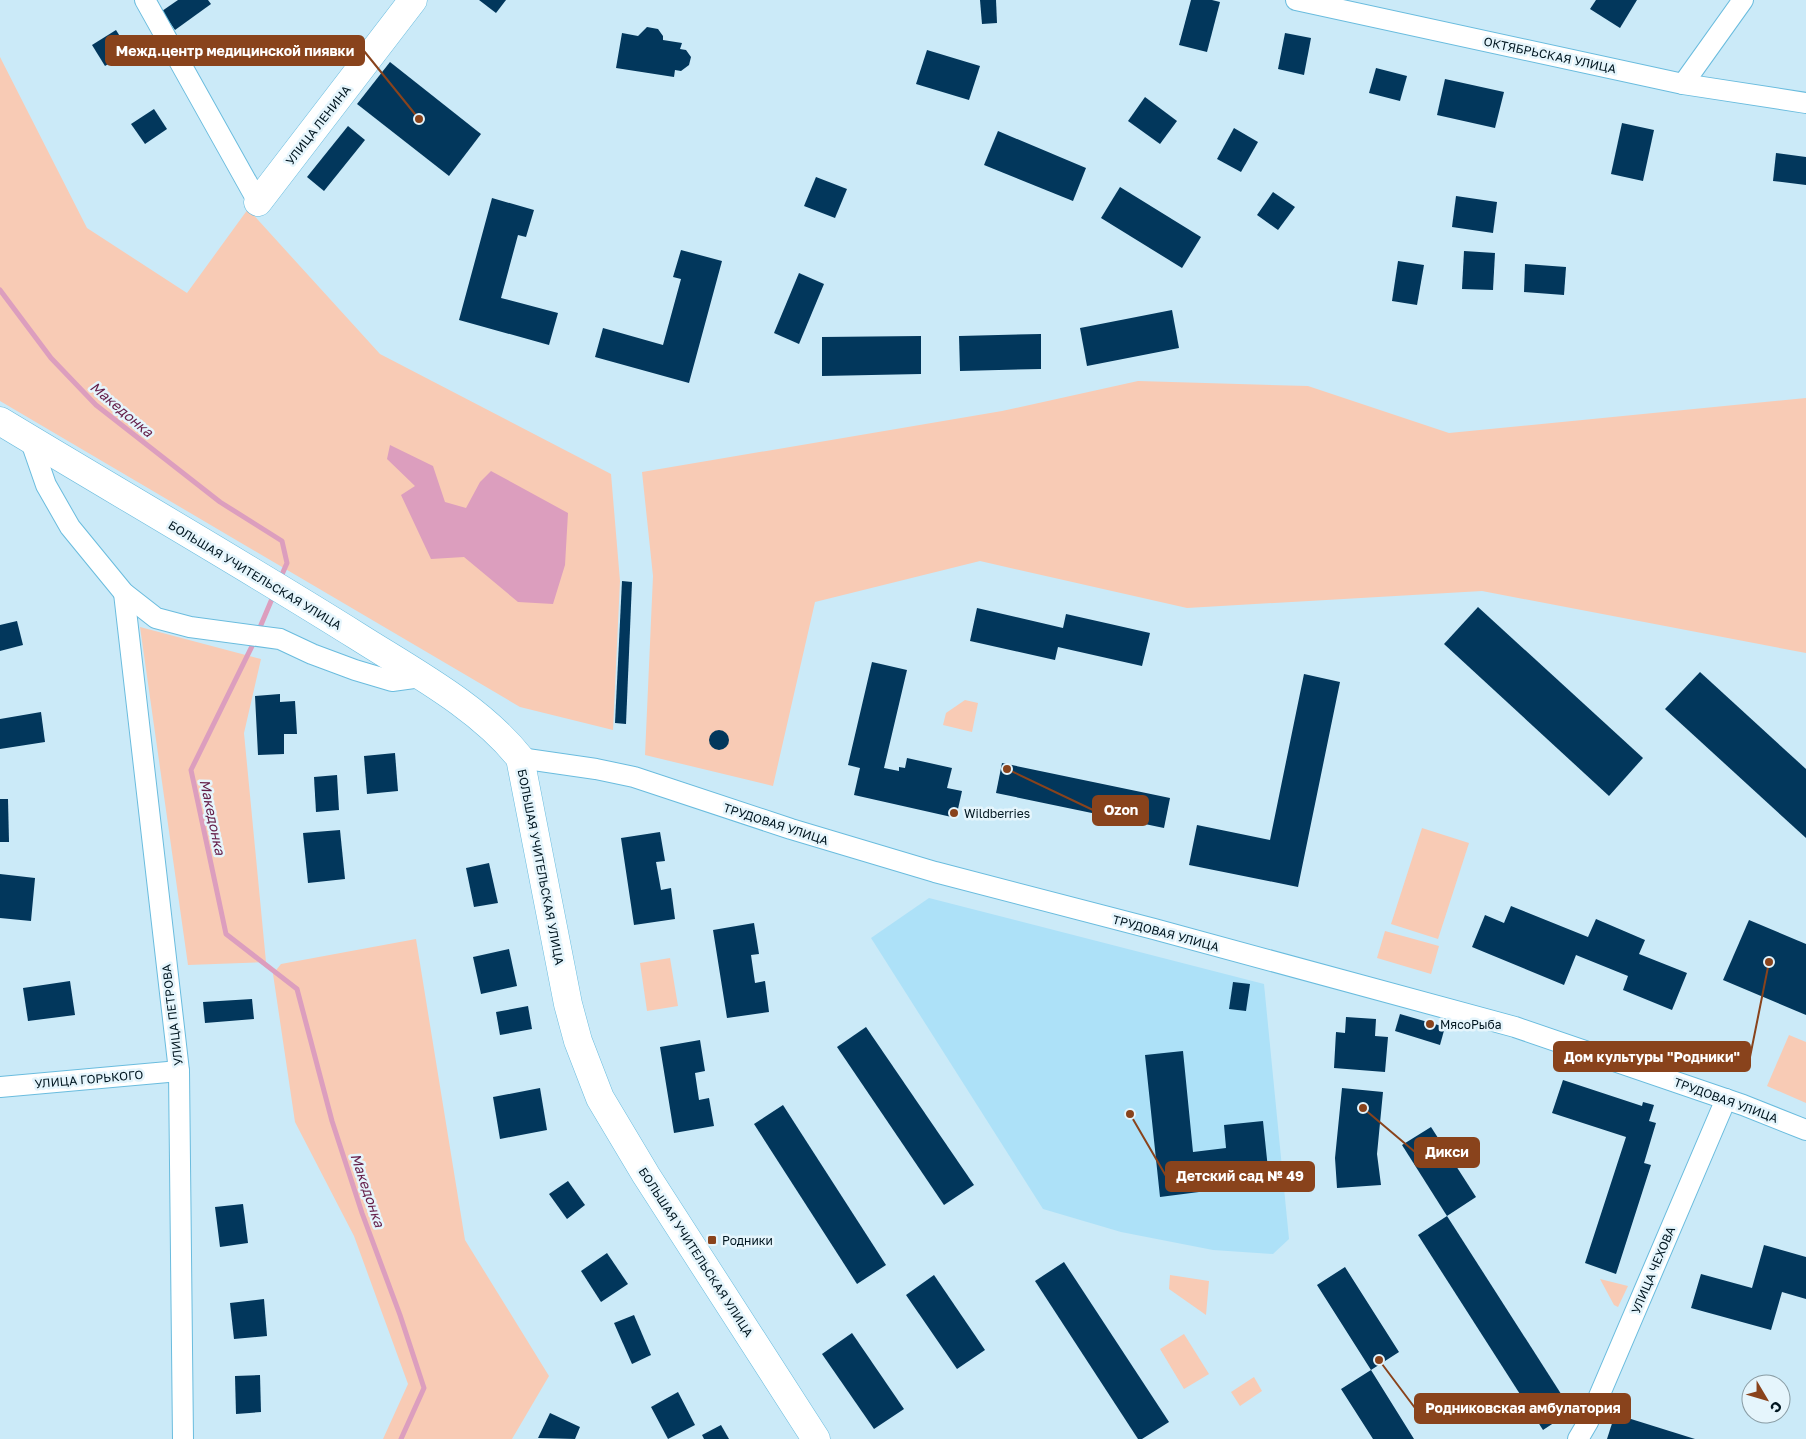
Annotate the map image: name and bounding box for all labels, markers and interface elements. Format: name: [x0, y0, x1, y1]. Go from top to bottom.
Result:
street label: ОКТЯБРЬСКАЯ УЛИЦА: [1482, 34, 1618, 76]
callout: Межд.центр медицинской пиявки: [106, 36, 364, 65]
text: Межд.центр медицинской пиявки: [116, 42, 354, 59]
street label: УЛИЦА ЛЕНИНА: [282, 82, 354, 168]
water label: Македонка: [87, 378, 158, 441]
street label: БОЛЬШАЯ УЧИТЕЛЬСКАЯ УЛИЦА: [166, 517, 344, 633]
street label: БОЛЬШАЯ УЧИТЕЛЬСКАЯ УЛИЦА: [515, 768, 567, 966]
water label: Македонка: [197, 778, 230, 857]
callout: Ozon: [1093, 796, 1148, 825]
street label: ТРУДОВАЯ УЛИЦА: [722, 800, 830, 848]
text: Ozon: [1104, 801, 1138, 818]
place label: Wildberries: [964, 806, 1030, 821]
marker: Wildberries: [948, 807, 960, 819]
street label: ТРУДОВАЯ УЛИЦА: [1111, 912, 1221, 954]
street label: УЛИЦА ПЕТРОВА: [158, 963, 186, 1067]
place label: МясоРыба: [1440, 1017, 1501, 1032]
marker: МясоРыба: [1424, 1018, 1436, 1030]
callout: Дом культуры "Родники": [1554, 1042, 1750, 1071]
text: Дом культуры "Родники": [1564, 1048, 1740, 1065]
street label: УЛИЦА ГОРЬКОГО: [34, 1067, 144, 1091]
street label: ТРУДОВАЯ УЛИЦА: [1672, 1074, 1780, 1126]
callout: Дикси: [1415, 1138, 1479, 1167]
text: Дикси: [1425, 1143, 1469, 1160]
water label: Македонка: [347, 1151, 389, 1230]
callout: Детский сад № 49: [1166, 1162, 1314, 1191]
street label: БОЛЬШАЯ УЧИТЕЛЬСКАЯ УЛИЦА: [635, 1164, 757, 1340]
text: Детский сад № 49: [1176, 1167, 1304, 1184]
street label: УЛИЦА ЧЕХОВА: [1628, 1224, 1678, 1316]
place label: Родники: [722, 1233, 773, 1248]
marker: Родники: [706, 1234, 718, 1246]
north arrow: [1741, 1374, 1791, 1424]
callout: Родниковская амбулатория: [1415, 1394, 1630, 1423]
text: С: [1767, 1398, 1786, 1417]
text: Родниковская амбулатория: [1425, 1399, 1621, 1416]

